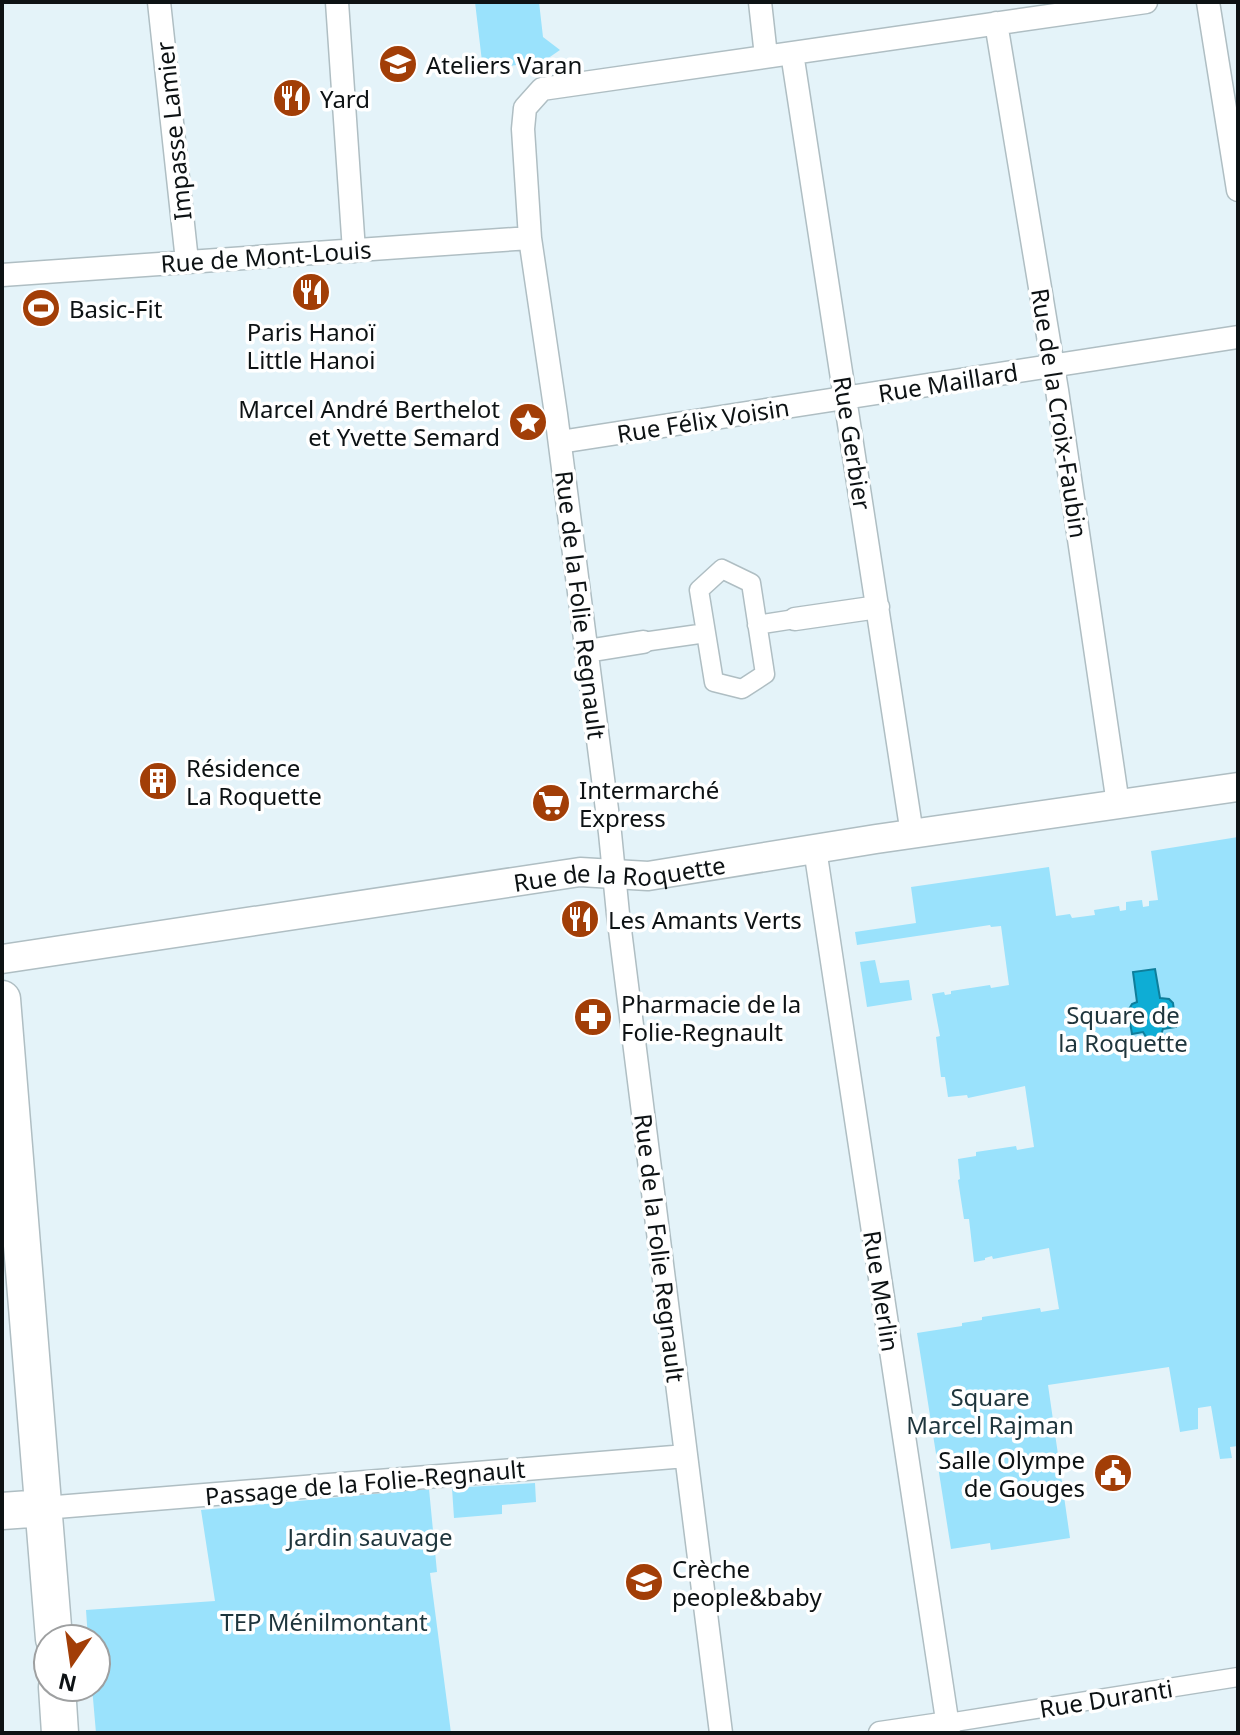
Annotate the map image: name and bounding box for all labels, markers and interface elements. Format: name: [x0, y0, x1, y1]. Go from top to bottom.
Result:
street label: Impasse Lamier: [147, 40, 199, 222]
school or university icon: Ateliers Varan: [377, 43, 419, 85]
place label: Ateliers Varan: [426, 48, 582, 81]
restaurant icon: Yard: [271, 77, 313, 119]
place label: Yard: [320, 82, 370, 115]
street label: Rue de Mont-Louis: [160, 232, 372, 280]
restaurant icon: Paris Hanoï Little Hanoi: [290, 271, 332, 313]
street label: Rue de la Croix-Faubin: [1024, 286, 1096, 540]
sports icon: Basic-Fit: [20, 287, 62, 329]
place label: Basic-Fit: [69, 292, 163, 325]
place label: Paris Hanoï Little Hanoi: [247, 315, 376, 376]
street label: Rue Maillard: [876, 355, 1020, 409]
street label: Rue Gerbier: [826, 374, 880, 512]
street label: Rue Félix Voisin: [614, 390, 792, 450]
place label: Marcel André Berthelot et Yvette Semard: [238, 392, 500, 453]
place icon: Marcel André Berthelot et Yvette Semard: [507, 401, 549, 443]
street label: Rue de la Folie Regnault: [548, 469, 614, 741]
place label: Résidence La Roquette: [186, 751, 322, 812]
building icon: Résidence La Roquette: [137, 760, 179, 802]
place label: Intermarché Express: [579, 773, 719, 834]
supermarket icon: Intermarché Express: [530, 782, 572, 824]
street label: Rue de la Roquette: [511, 847, 728, 898]
restaurant icon: Les Amants Verts: [559, 898, 601, 940]
place label: Les Amants Verts: [608, 903, 802, 936]
place label: Pharmacie de la Folie-Regnault: [621, 987, 801, 1048]
pharmacy icon: Pharmacie de la Folie-Regnault: [572, 996, 614, 1038]
park label: Square de la Roquette: [1058, 998, 1188, 1059]
street label: Rue de la Folie Regnault: [627, 1112, 693, 1384]
street label: Rue Merlin: [856, 1228, 908, 1354]
park label: Square Marcel Rajman: [906, 1380, 1074, 1441]
place label: Salle Olympe de Gouges: [938, 1443, 1085, 1504]
street label: Passage de la Folie-Regnault: [204, 1452, 527, 1512]
public building icon: Salle Olympe de Gouges: [1092, 1452, 1134, 1494]
park label: Jardin sauvage: [285, 1520, 453, 1553]
place label: Crèche people&baby: [672, 1552, 822, 1613]
school or university icon: Crèche people&baby: [623, 1561, 665, 1603]
park label: TEP Ménilmontant: [220, 1605, 428, 1638]
north arrow: [32, 1623, 112, 1703]
text: N: [55, 1667, 79, 1700]
street label: Rue Duranti: [1037, 1671, 1175, 1725]

